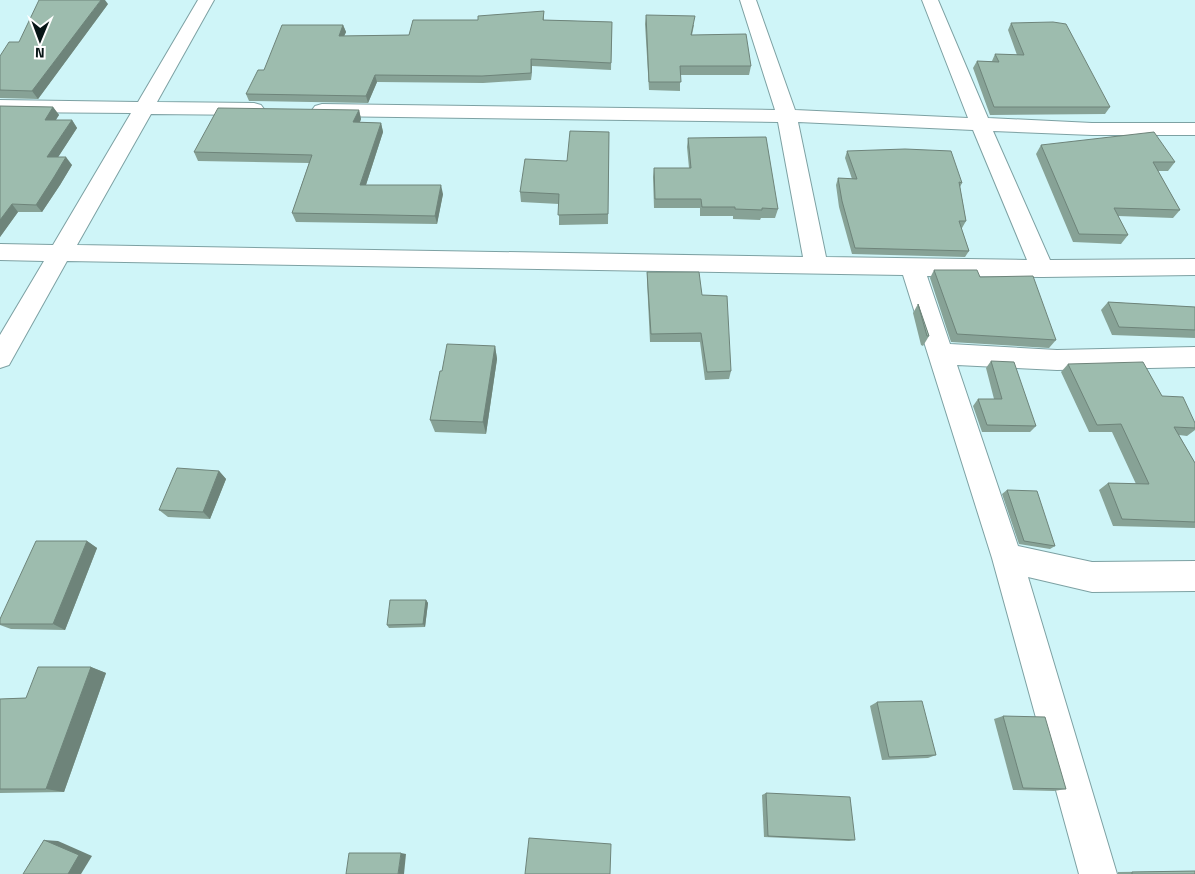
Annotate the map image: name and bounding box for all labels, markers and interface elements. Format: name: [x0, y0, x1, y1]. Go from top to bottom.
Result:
north arrow: [15, 15, 65, 65]
text: N: [35, 43, 45, 64]

